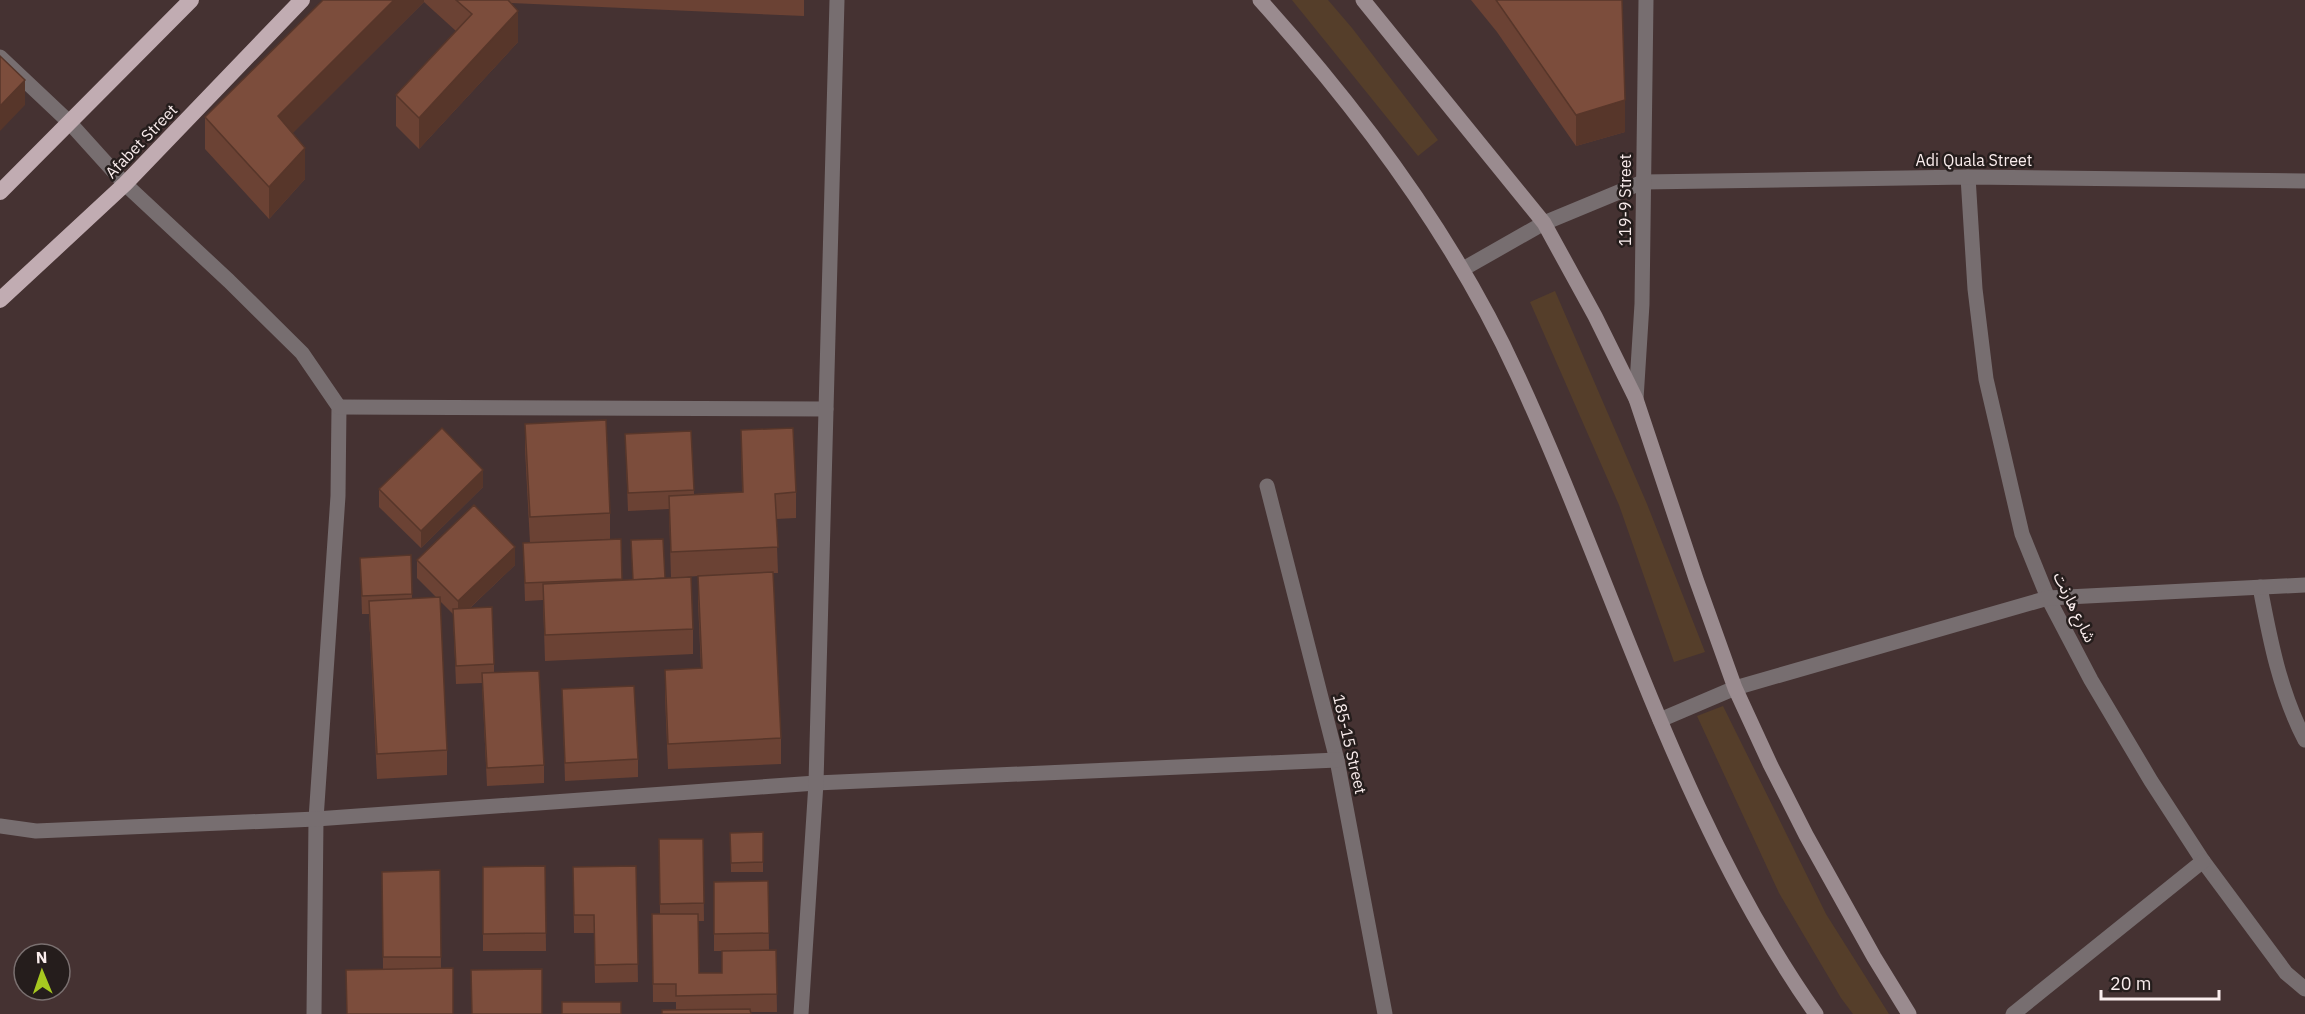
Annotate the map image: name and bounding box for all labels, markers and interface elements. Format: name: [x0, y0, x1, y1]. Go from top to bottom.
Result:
street label: Afabet Street: [101, 100, 181, 182]
street label: Adi Quala Street: [1916, 150, 2032, 170]
street label: 119-9 Street: [1615, 154, 1635, 246]
street label: شارع هارنت: [2047, 568, 2101, 647]
street label: 185-15 Street: [1329, 692, 1371, 796]
north arrow: [12, 942, 72, 1002]
text: N: [35, 947, 48, 967]
scale bar: [2101, 963, 2220, 1001]
text: 20 m: [2110, 972, 2152, 995]

